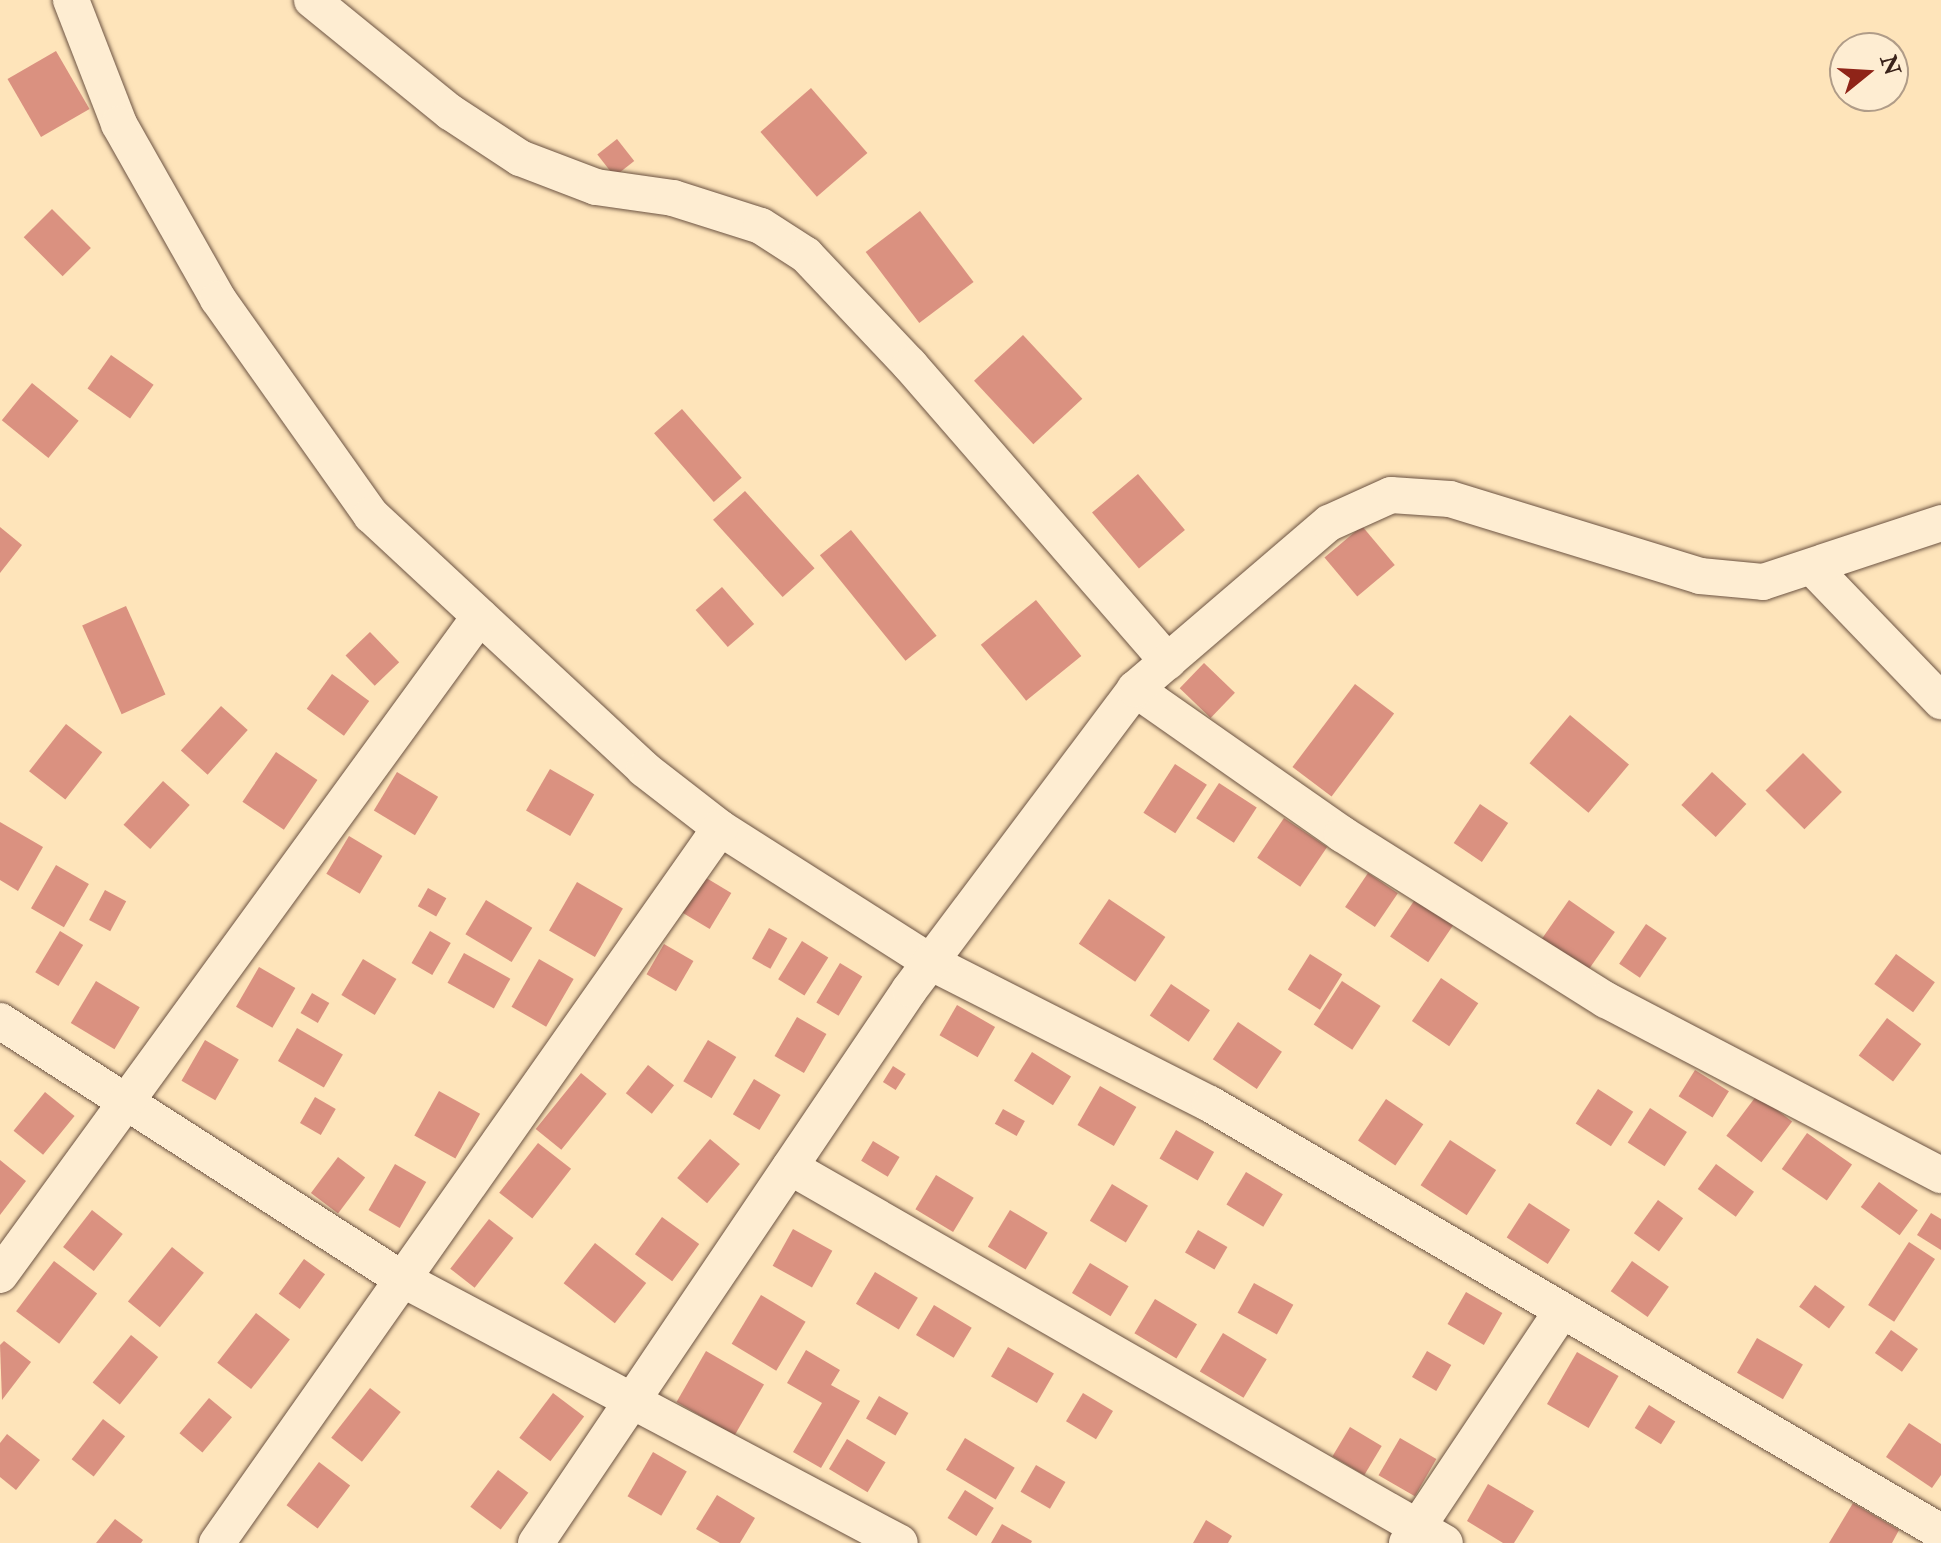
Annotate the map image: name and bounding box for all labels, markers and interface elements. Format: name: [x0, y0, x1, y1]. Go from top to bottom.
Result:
north arrow: [1829, 32, 1909, 112]
text: N: [1874, 51, 1906, 79]

